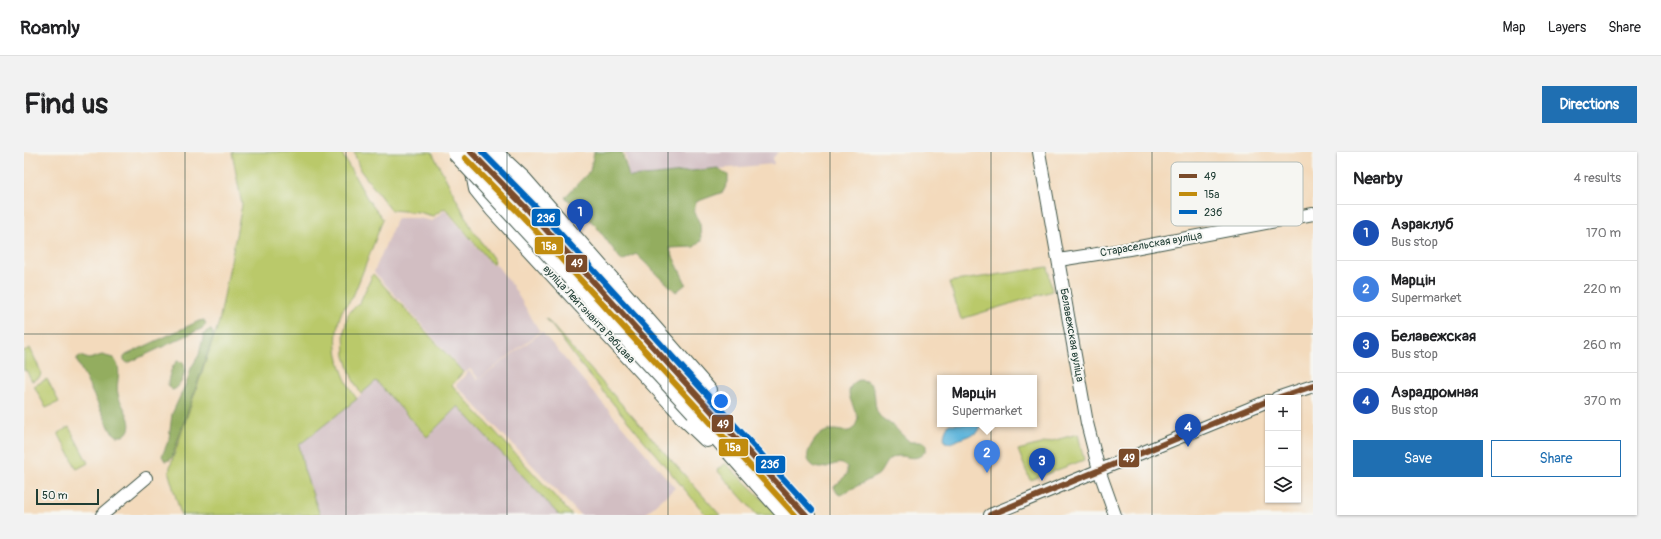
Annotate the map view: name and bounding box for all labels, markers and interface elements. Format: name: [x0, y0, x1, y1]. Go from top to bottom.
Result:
text: Roamly: [20, 16, 80, 40]
text: Map: [1503, 19, 1526, 36]
text: Layers: [1548, 19, 1586, 36]
text: Share: [1608, 19, 1641, 36]
button: Directions: [1542, 86, 1637, 123]
text: Find us: [24, 87, 108, 122]
legend: [1171, 162, 1303, 226]
text: Nearby: [1353, 168, 1402, 189]
text: 49: [1204, 170, 1216, 183]
text: 4 results: [1574, 170, 1621, 186]
text: 15а: [1204, 188, 1219, 201]
pin: 1: [567, 199, 593, 232]
text: 23б: [1204, 206, 1223, 219]
line badge: 23б: [531, 208, 561, 227]
text: 23б: [537, 212, 556, 225]
text: Аэраклуб: [1391, 215, 1454, 234]
text: 1: [1363, 225, 1369, 241]
text: 170 m: [1586, 225, 1621, 241]
street label: Старасельская вуліца: [1099, 229, 1203, 259]
text: Bus stop: [1391, 234, 1438, 250]
line badge: 15а: [534, 236, 564, 255]
text: 15а: [541, 240, 557, 253]
line badge: 49: [565, 254, 588, 273]
text: 49: [570, 257, 583, 270]
street label: вуліца Лейтэнанта Рабцава: [540, 262, 638, 366]
text: Марцін: [1391, 271, 1435, 290]
text: 2: [1362, 281, 1370, 297]
text: 220 m: [1583, 281, 1621, 297]
street label: Белавежская вуліца: [1057, 287, 1087, 383]
text: Supermarket: [1391, 290, 1462, 306]
text: Белавежская: [1391, 327, 1476, 346]
text: 3: [1362, 337, 1370, 353]
text: 260 m: [1583, 337, 1621, 353]
text: Bus stop: [1391, 346, 1438, 362]
popup: [937, 375, 1037, 427]
text: Аэрадромная: [1391, 383, 1478, 402]
text: Марцін: [952, 384, 996, 403]
your location: [711, 391, 731, 411]
text: 4: [1362, 393, 1370, 409]
text: 370 m: [1584, 393, 1621, 409]
map controls: [1265, 395, 1301, 503]
button: +: [1265, 395, 1301, 431]
text: Bus stop: [1391, 402, 1438, 418]
text: Supermarket: [952, 403, 1022, 419]
line badge: 49: [711, 414, 734, 433]
pin: 4: [1175, 414, 1201, 447]
text: 49: [716, 418, 729, 431]
button: −: [1265, 431, 1301, 467]
line badge: 15а: [718, 438, 749, 457]
pin: 2: [974, 440, 1000, 473]
button: Save: [1353, 440, 1483, 477]
button: Share: [1491, 440, 1621, 477]
text: 15а: [725, 441, 741, 454]
pin: 3: [1029, 448, 1055, 481]
line badge: 49: [1118, 448, 1140, 468]
text: 49: [1122, 452, 1135, 465]
line badge: 23б: [755, 455, 786, 474]
text: 23б: [761, 458, 780, 471]
button: layers: [1265, 467, 1301, 503]
scale bar: [36, 487, 99, 506]
text: 50 m: [42, 489, 68, 502]

